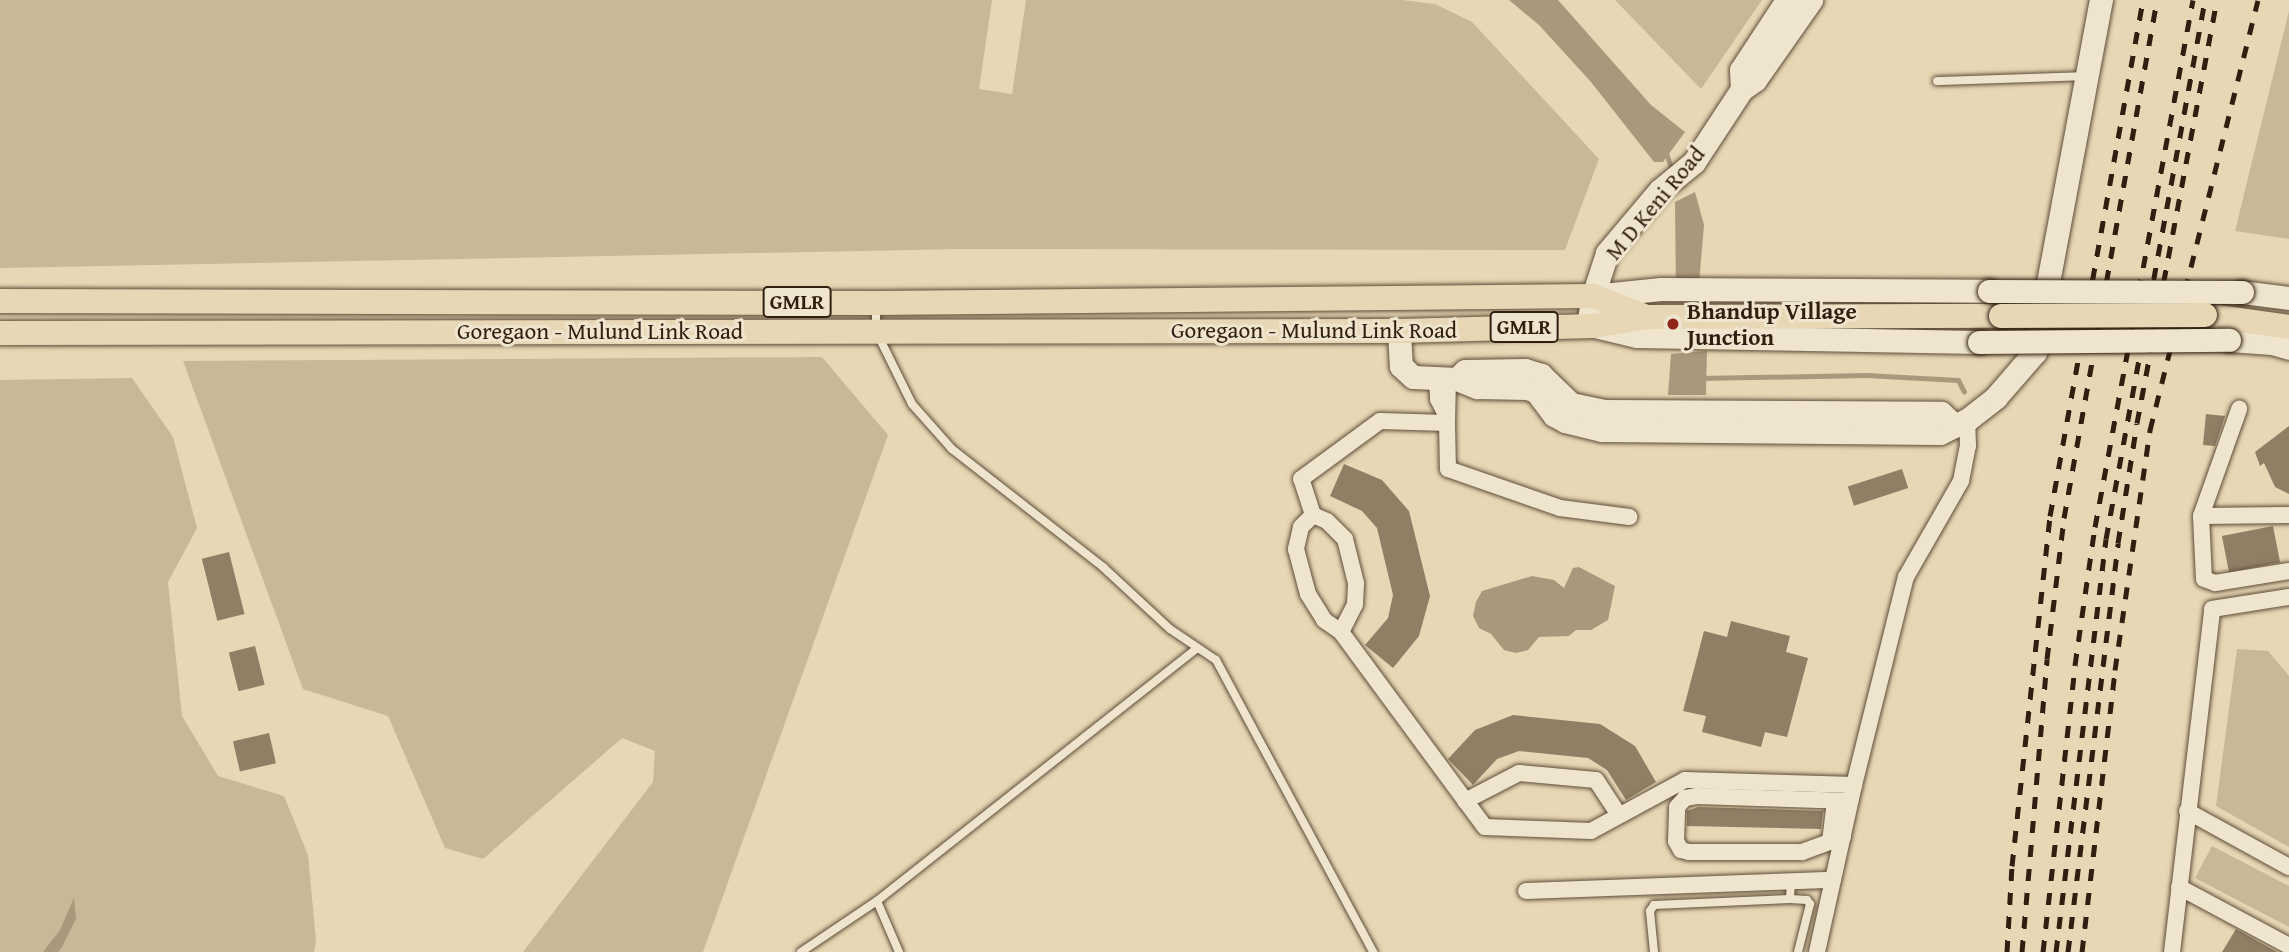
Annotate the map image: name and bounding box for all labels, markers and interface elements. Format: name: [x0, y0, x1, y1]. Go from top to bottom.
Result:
street label: M D Keni Road: [1599, 141, 1711, 265]
road number: GMLR: [762, 284, 832, 320]
place label: Bhandup Village Junction: [1687, 297, 1857, 351]
road number: GMLR: [1489, 310, 1559, 344]
street label: Goregaon - Mulund Link Road: [1171, 316, 1457, 344]
marker: Bhandup Village Junction: [1665, 316, 1681, 332]
street label: Goregaon - Mulund Link Road: [457, 317, 743, 345]

